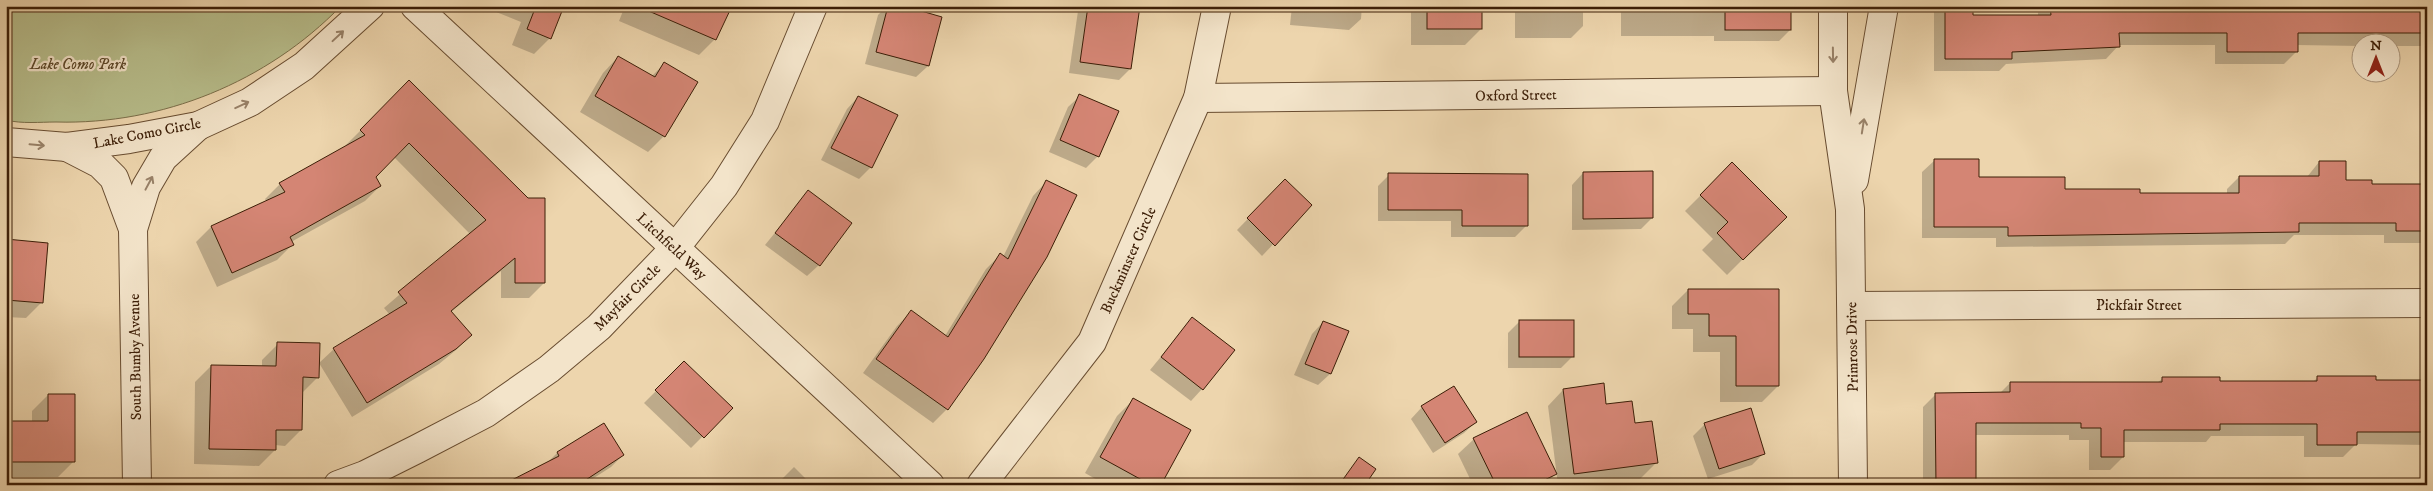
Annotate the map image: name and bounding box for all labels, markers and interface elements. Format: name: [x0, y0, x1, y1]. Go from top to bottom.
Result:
one-way arrow: [331, 31, 344, 42]
north arrow: [2350, 32, 2400, 82]
text: N: [2370, 37, 2382, 55]
one-way arrow: [1828, 46, 1838, 63]
park label: Lake Como Park: [29, 55, 127, 74]
street label: Oxford Street: [1475, 85, 1557, 106]
one-way arrow: [234, 100, 249, 110]
street label: Lake Como Circle: [92, 114, 203, 153]
one-way arrow: [1858, 118, 1868, 134]
one-way arrow: [28, 140, 44, 150]
one-way arrow: [145, 176, 154, 191]
street label: Buckminster Circle: [1096, 204, 1160, 317]
street label: Litchfield Way: [632, 209, 712, 285]
street label: Mayfair Circle: [590, 260, 665, 335]
street label: South Bumby Avenue: [125, 293, 146, 421]
street label: Pickfair Street: [2096, 296, 2182, 315]
street label: Primrose Drive: [1842, 302, 1863, 392]

